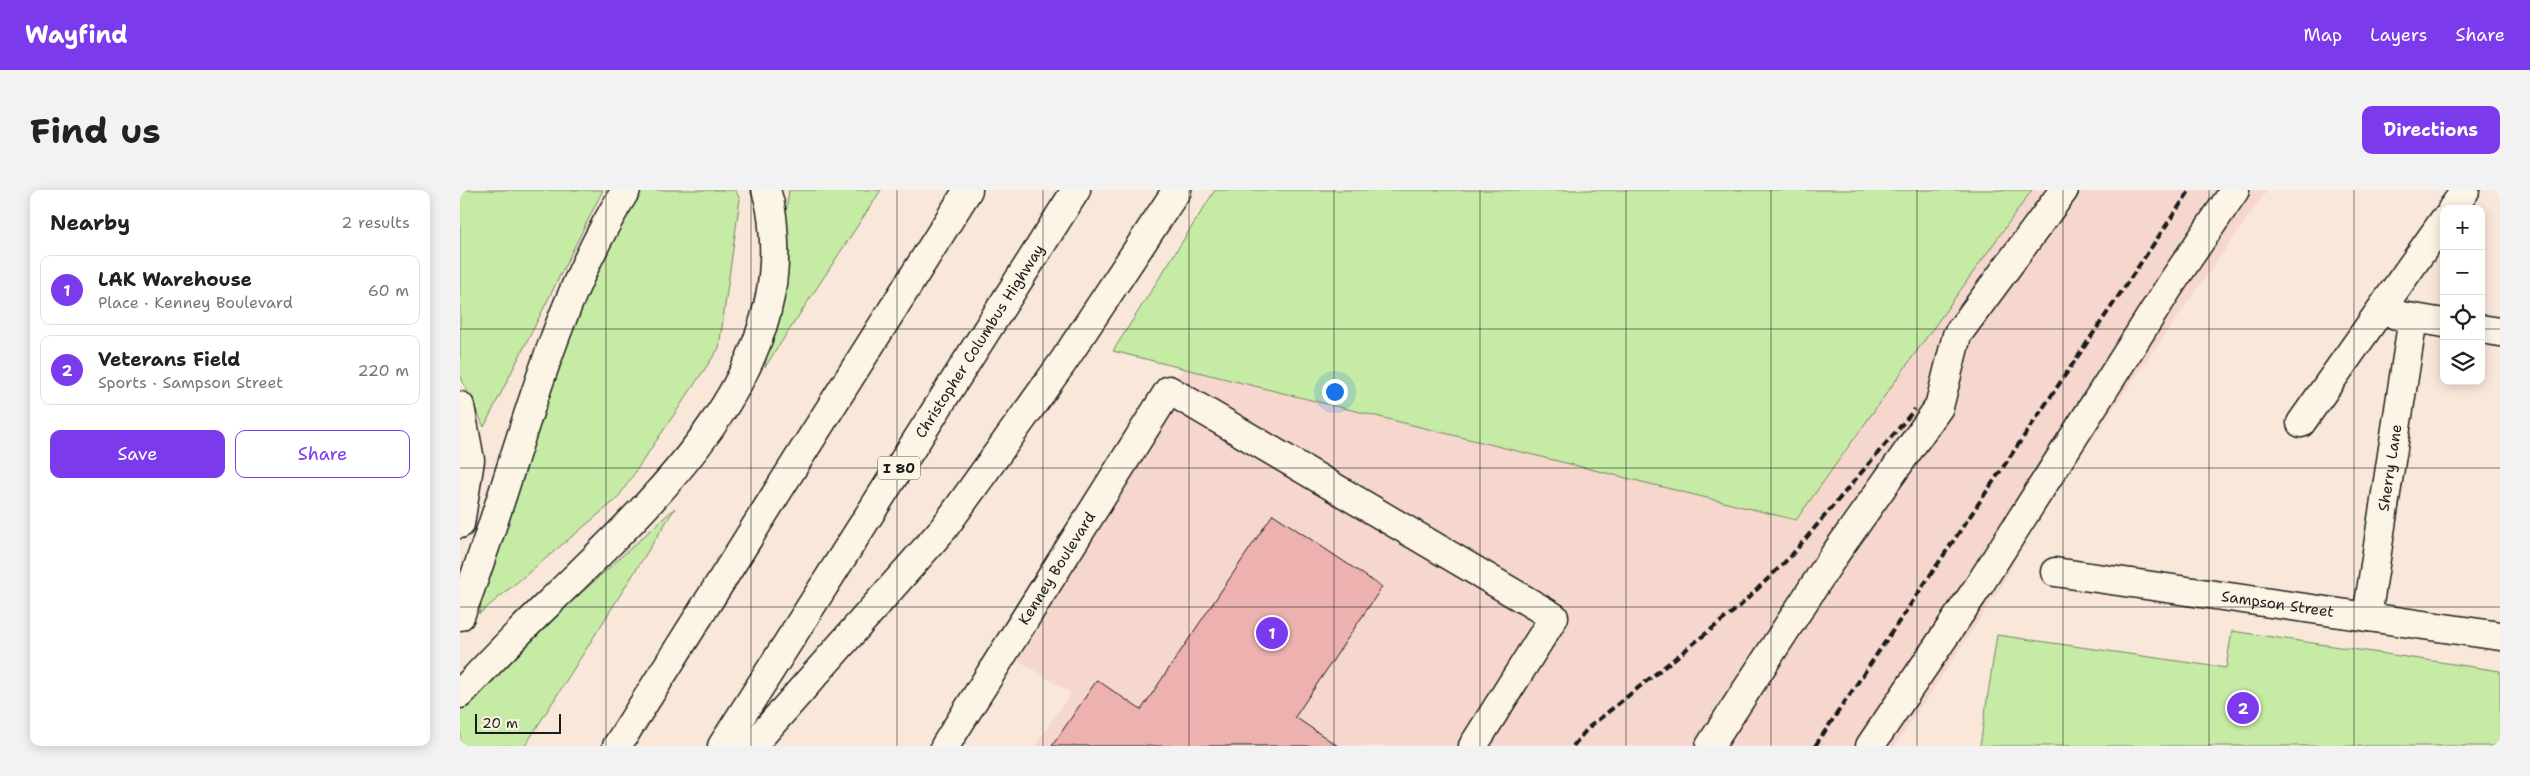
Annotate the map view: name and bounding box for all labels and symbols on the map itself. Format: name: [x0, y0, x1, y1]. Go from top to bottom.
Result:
street label: Christopher Columbus Highway: [911, 240, 1049, 442]
your location: [1322, 379, 1348, 405]
street label: Sherry Lane: [2373, 423, 2407, 513]
road number: I 80: [878, 456, 920, 480]
street label: Kenney Boulevard: [1014, 507, 1100, 629]
street label: Sampson Street: [2220, 586, 2335, 622]
pin: 1: [1256, 614, 1288, 652]
pin: 2: [2227, 689, 2259, 727]
scale bar: [475, 711, 561, 734]

